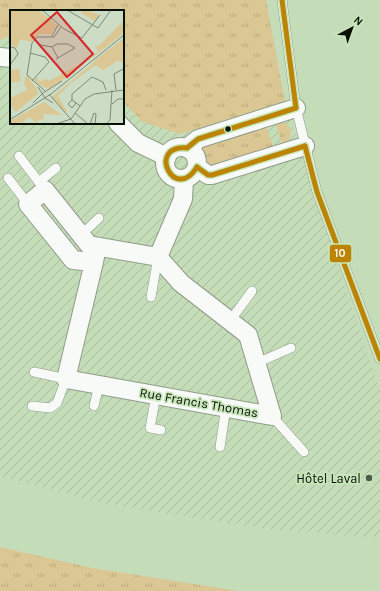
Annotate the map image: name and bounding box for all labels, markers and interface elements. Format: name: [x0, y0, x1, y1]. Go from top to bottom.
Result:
north arrow: [332, 8, 372, 48]
inset map: [10, 10, 124, 124]
text: N: [351, 13, 365, 28]
unlabelled marker: [223, 124, 233, 134]
line badge: 10: [329, 244, 352, 263]
text: 10: [335, 247, 345, 260]
street label: Rue Francis Thomas: [138, 385, 260, 420]
place label: Hôtel Laval: [296, 471, 361, 486]
marker: Hôtel Laval: [364, 473, 374, 483]

